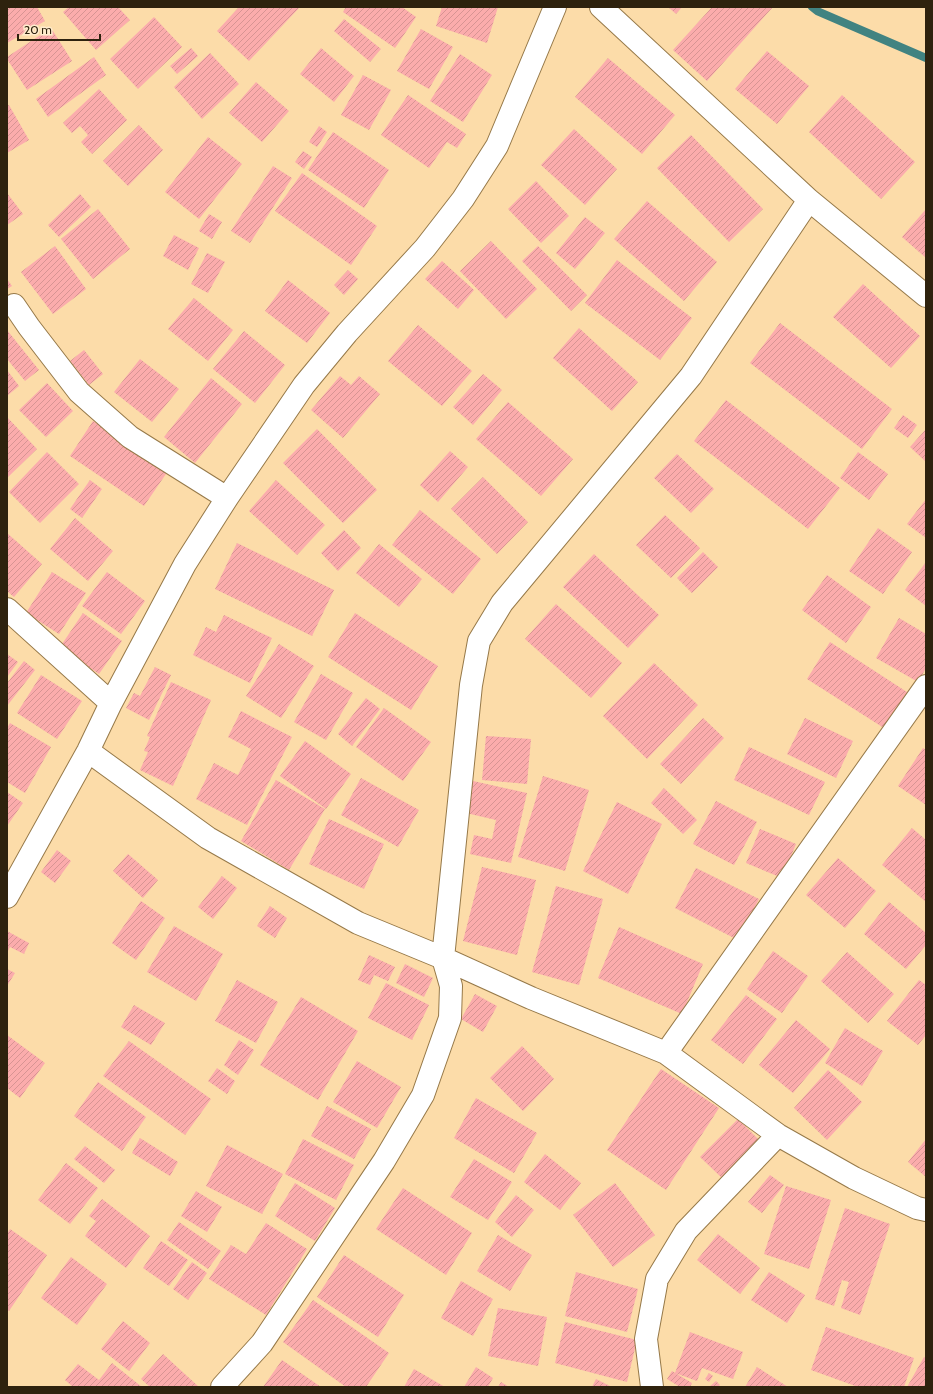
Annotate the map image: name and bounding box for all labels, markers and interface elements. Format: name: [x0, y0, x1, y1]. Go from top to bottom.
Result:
scale bar: [18, 16, 100, 42]
text: 20 m: [24, 22, 52, 37]

